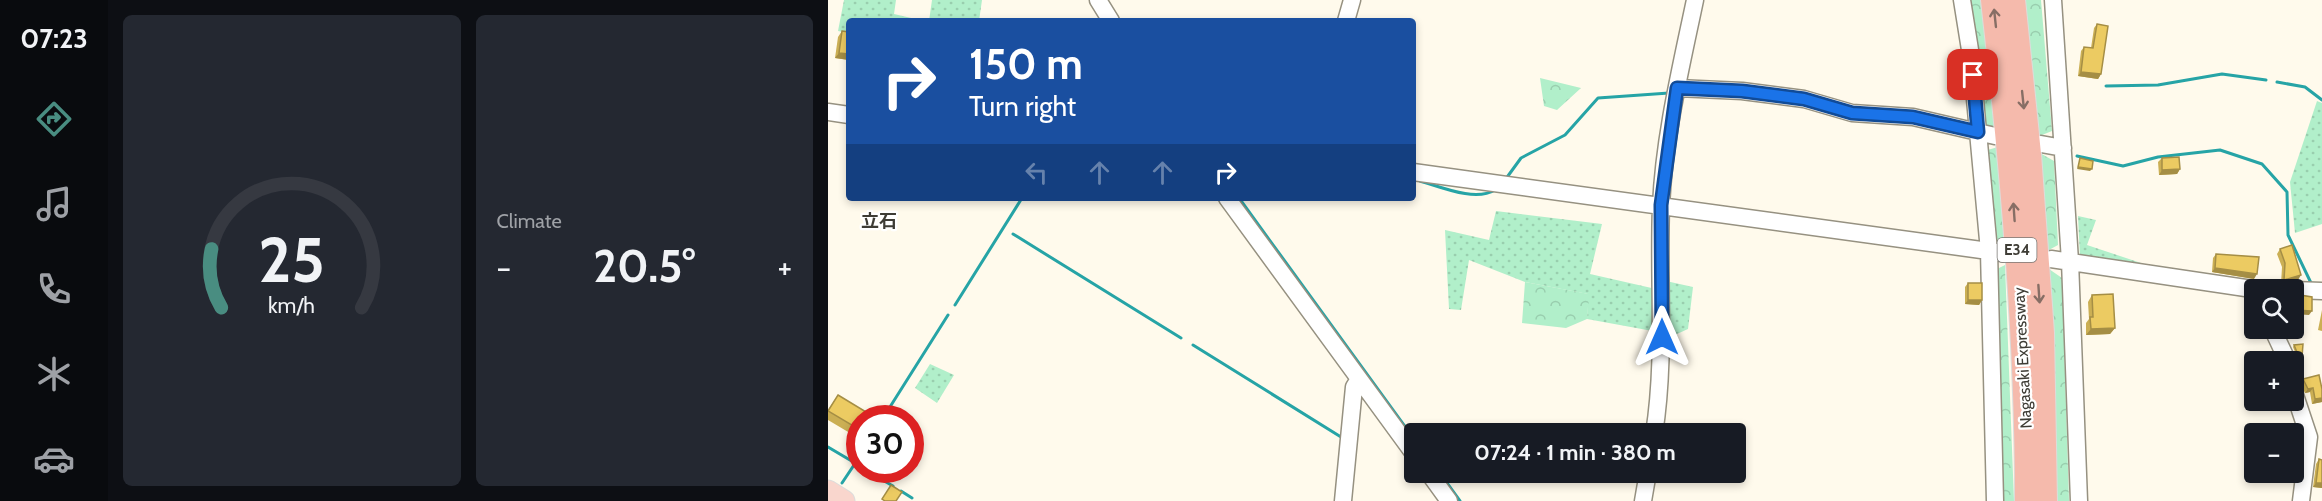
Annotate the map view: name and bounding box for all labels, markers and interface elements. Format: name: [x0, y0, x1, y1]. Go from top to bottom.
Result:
one-way arrow: [1989, 8, 2000, 28]
text: 07:23: [20, 22, 88, 55]
text: 150 m: [969, 38, 1083, 90]
icon: right: [870, 42, 948, 120]
pin: [1947, 49, 1998, 100]
icon: arrive: [1956, 58, 1989, 91]
text: Turn right: [969, 90, 1076, 123]
one-way arrow: [2018, 90, 2029, 109]
icon: directions: [33, 98, 75, 140]
icon: left: [1020, 156, 1053, 189]
icon: ahead: [1083, 156, 1116, 189]
icon: ahead: [1146, 156, 1179, 189]
icon: right: [1209, 156, 1242, 189]
icon: music: [33, 183, 75, 225]
one-way arrow: [2008, 202, 2019, 222]
text: Climate: [497, 209, 562, 233]
district label: 立石: [861, 210, 897, 232]
text: 25: [258, 222, 325, 298]
road number: E34: [1998, 238, 2036, 262]
text: 20.5°: [593, 239, 695, 293]
text: −: [497, 247, 511, 287]
text: +: [777, 247, 792, 287]
icon: phone: [33, 268, 75, 310]
map controls: [2244, 279, 2304, 483]
button: search: [2244, 279, 2304, 339]
one-way arrow: [2034, 284, 2045, 304]
street label: Nagasaki Expressway: [2009, 287, 2036, 429]
text: km/h: [268, 292, 315, 318]
position arrow: [1630, 305, 1694, 369]
button: +: [2244, 351, 2304, 411]
icon: climate: [33, 353, 75, 395]
speed limit sign: 30: [846, 405, 924, 483]
button: −: [2244, 423, 2304, 483]
icon: car: [33, 438, 75, 480]
text: 07:24 · 1 min · 380 m: [1474, 439, 1676, 466]

